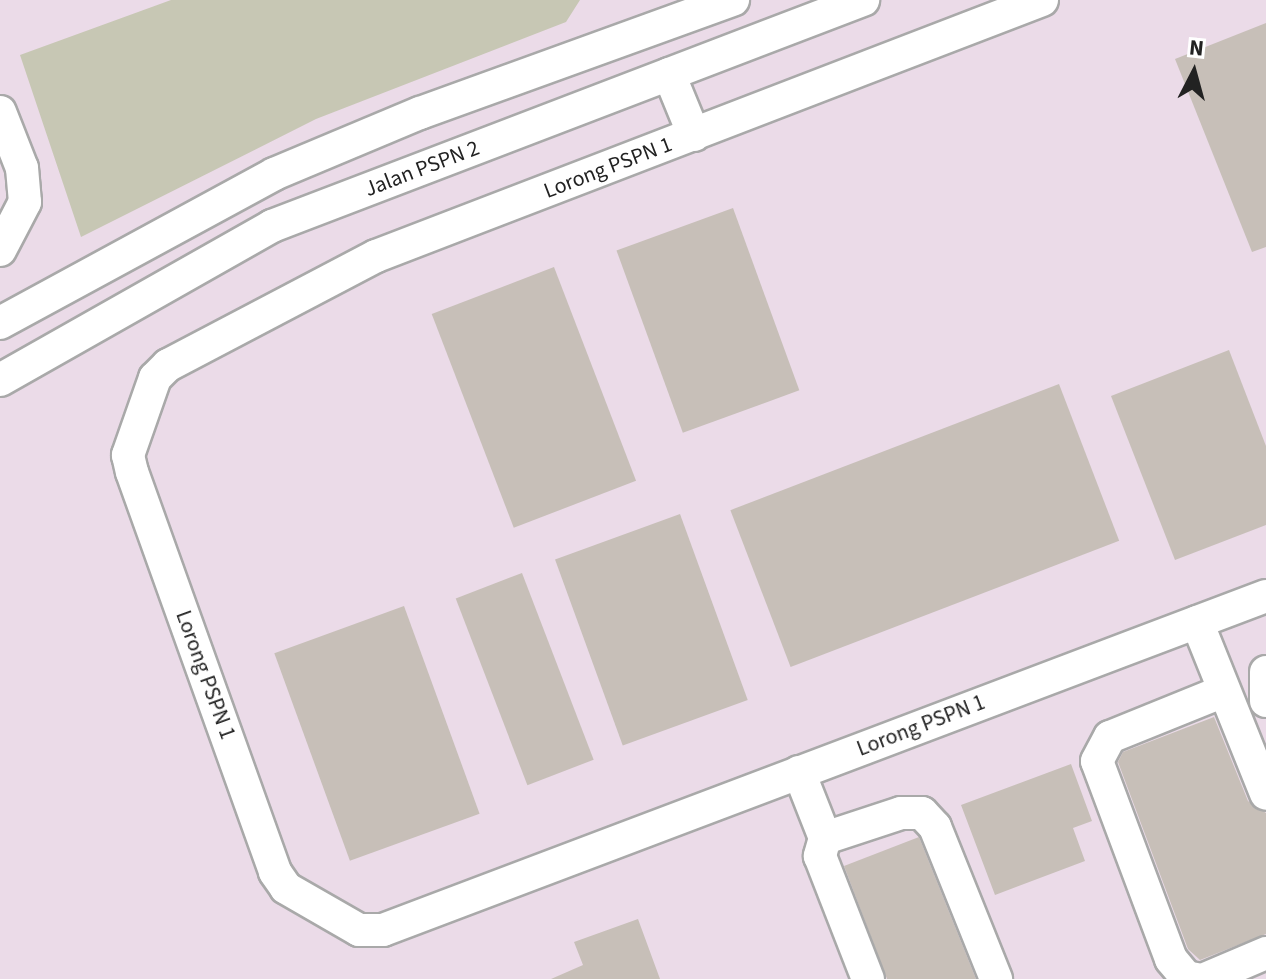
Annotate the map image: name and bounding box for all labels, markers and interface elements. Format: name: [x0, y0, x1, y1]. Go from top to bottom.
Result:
text: N: [1188, 31, 1205, 65]
north arrow: [1154, 32, 1234, 112]
street label: Lorong PSPN 1: [540, 131, 676, 205]
street label: Jalan PSPN 2: [361, 135, 483, 203]
street label: Lorong PSPN 1: [169, 607, 241, 743]
street label: Lorong PSPN 1: [853, 689, 989, 763]

